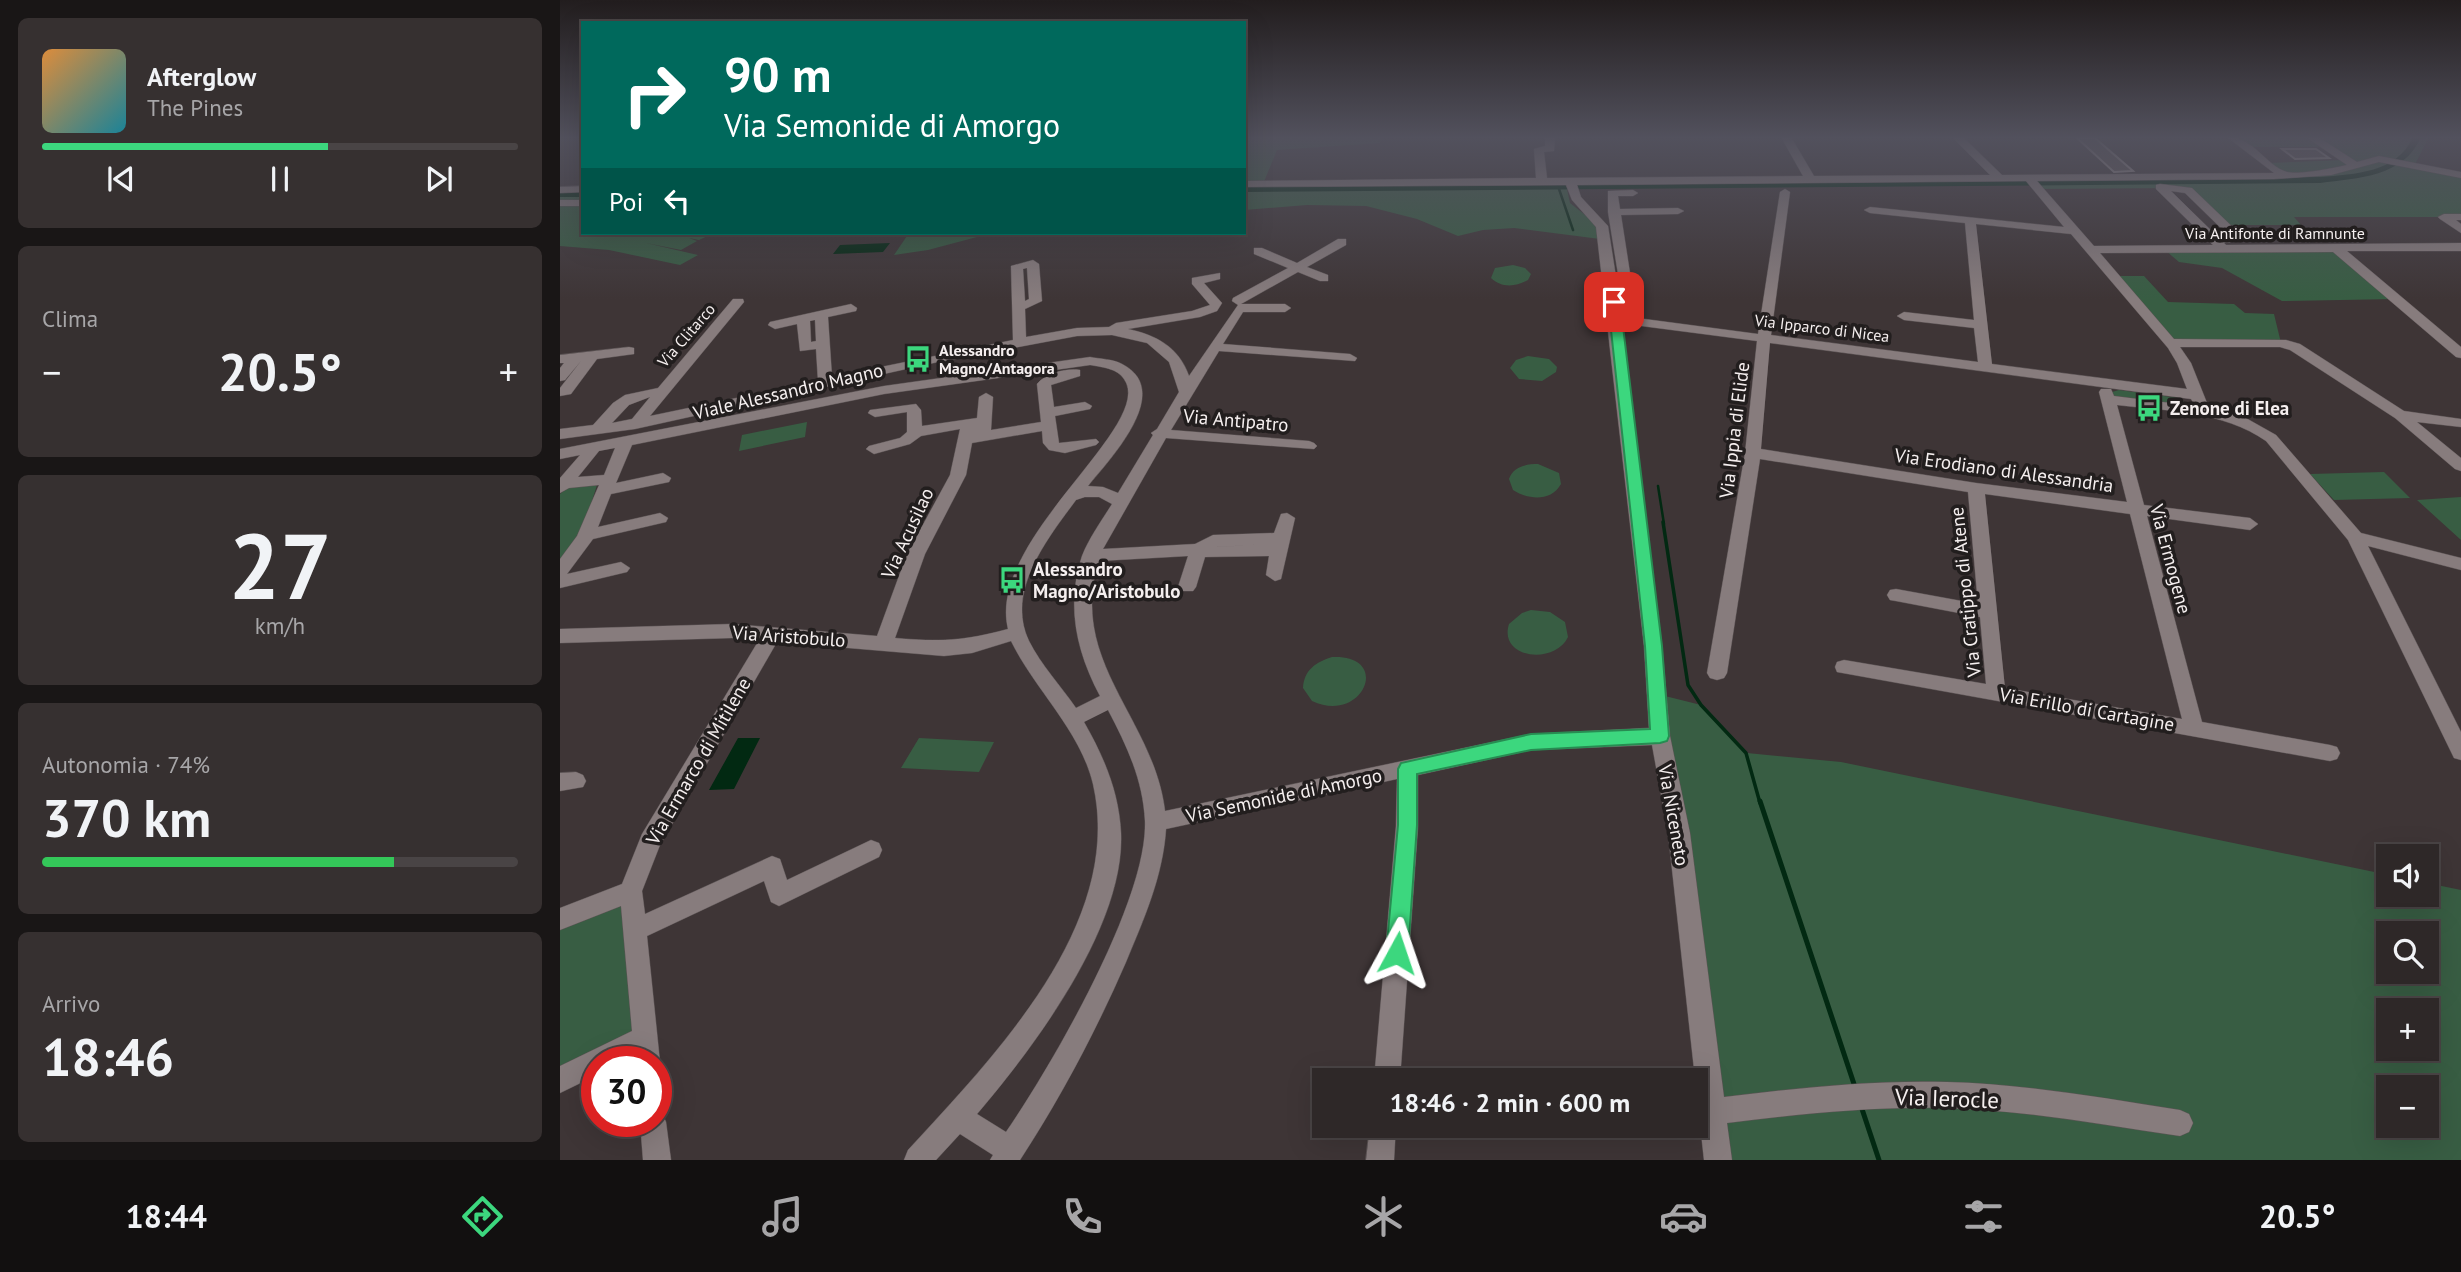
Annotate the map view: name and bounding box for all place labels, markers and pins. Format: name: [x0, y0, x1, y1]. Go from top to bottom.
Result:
pin: [1584, 272, 1644, 332]
place label: Alessandro Magno/Antagora: [939, 340, 1055, 378]
bus stop icon: Alessandro Magno/Antagora: [903, 344, 933, 374]
bus stop icon: Zenone di Elea: [2134, 393, 2164, 423]
place label: Zenone di Elea: [2170, 396, 2289, 420]
place label: Alessandro Magno/Aristobulo: [1033, 557, 1180, 603]
bus stop icon: Alessandro Magno/Aristobulo: [997, 565, 1027, 595]

